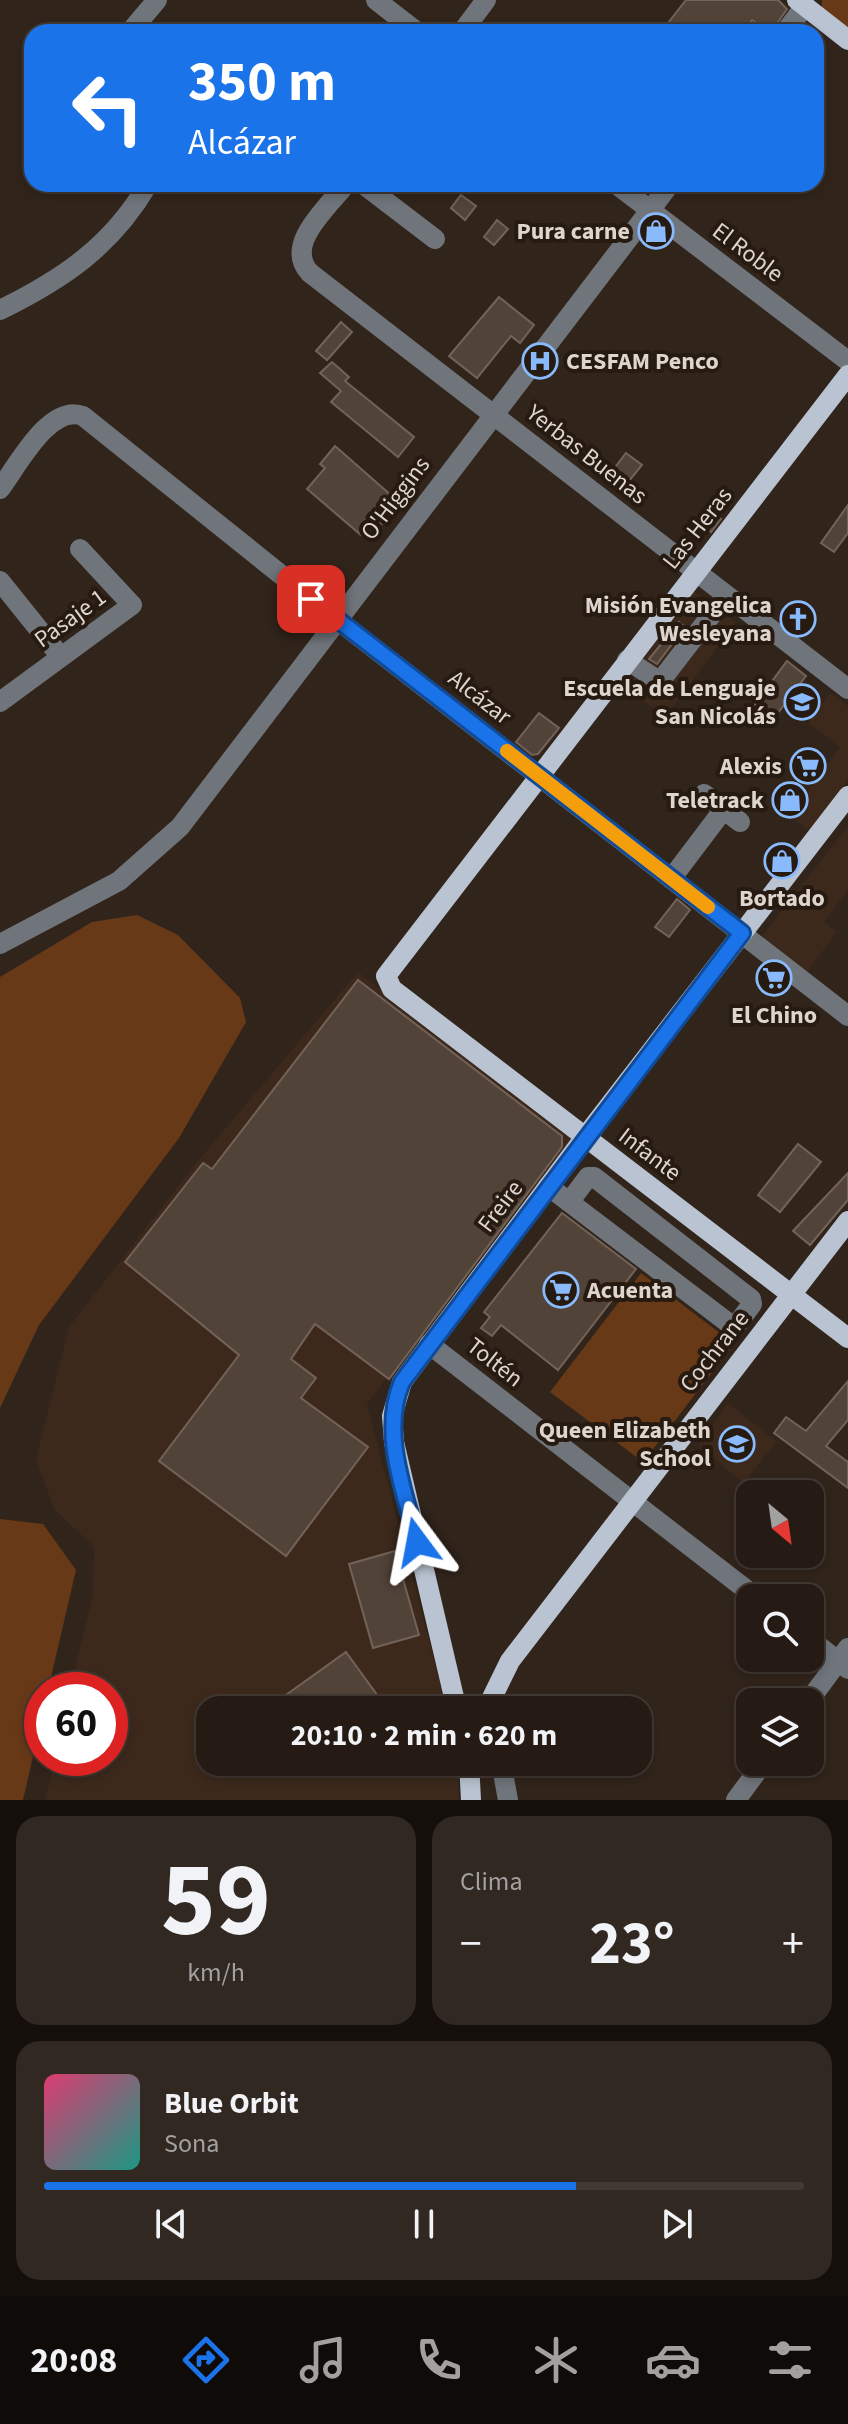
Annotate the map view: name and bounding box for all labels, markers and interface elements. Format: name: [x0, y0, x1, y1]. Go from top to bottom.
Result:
text: 350 m: [188, 43, 336, 122]
icon: left: [56, 56, 160, 160]
text: Alcázar: [188, 117, 296, 168]
shop icon: Pura carne: [637, 212, 675, 250]
place label: Pura carne: [516, 214, 630, 249]
street label: El Roble: [705, 214, 791, 291]
hospital icon: CESFAM Penco: [521, 342, 559, 380]
place label: CESFAM Penco: [566, 344, 719, 379]
street label: Yerbas Buenas: [518, 395, 655, 513]
street label: O'Higgins: [352, 449, 438, 547]
street label: Las Heras: [654, 480, 741, 577]
pin: [277, 565, 345, 633]
icon: arrive: [289, 577, 333, 621]
street label: Pasaje 1: [27, 580, 113, 656]
place label: Misión Evangelica Wesleyana: [585, 588, 772, 651]
church icon: Misión Evangelica Wesleyana: [779, 600, 817, 638]
street label: Alcázar: [441, 661, 519, 734]
place label: Escuela de Lenguaje San Nicolás: [563, 671, 776, 734]
school or university icon: Escuela de Lenguaje San Nicolás: [783, 683, 821, 721]
supermarket icon: Alexis: [789, 747, 827, 785]
place label: Alexis: [719, 749, 782, 784]
shop icon: Teletrack: [771, 781, 809, 819]
place label: Teletrack: [666, 783, 765, 818]
shop icon: Bortado: [763, 842, 801, 880]
place label: Bortado: [739, 881, 825, 916]
supermarket icon: El Chino: [755, 959, 793, 997]
place label: El Chino: [731, 998, 817, 1033]
street label: Infante: [611, 1119, 689, 1190]
street label: Freire: [469, 1173, 532, 1240]
supermarket icon: Acuenta: [542, 1271, 580, 1309]
place label: Acuenta: [586, 1273, 673, 1308]
street label: Cochrane: [671, 1303, 758, 1400]
street label: Toltén: [459, 1329, 530, 1396]
place label: Queen Elizabeth School: [539, 1413, 711, 1476]
school or university icon: Queen Elizabeth School: [718, 1425, 756, 1463]
north arrow: [736, 1480, 824, 1568]
map controls: [736, 1480, 824, 1776]
position arrow: [375, 1500, 459, 1584]
button: search: [736, 1584, 824, 1672]
speed limit sign: 60: [24, 1672, 128, 1776]
button: layers: [736, 1688, 824, 1776]
text: 20:10 · 2 min · 620 m: [291, 1714, 557, 1757]
text: 59: [161, 1828, 271, 1976]
text: Clima: [460, 1863, 523, 1900]
text: 23°: [589, 1902, 675, 1987]
text: −: [460, 1913, 482, 1976]
text: +: [782, 1913, 804, 1976]
text: km/h: [187, 1954, 245, 1991]
text: Blue Orbit: [164, 2082, 299, 2125]
text: Sona: [164, 2125, 219, 2162]
icon: previous: [149, 2202, 193, 2246]
icon: pause: [402, 2202, 446, 2246]
icon: next: [655, 2202, 699, 2246]
icon: directions: [178, 2332, 234, 2388]
icon: music: [295, 2332, 351, 2388]
icon: phone: [411, 2332, 467, 2388]
icon: climate: [528, 2332, 584, 2388]
icon: car: [645, 2332, 701, 2388]
icon: filters: [762, 2332, 818, 2388]
text: 20:08: [30, 2335, 117, 2386]

